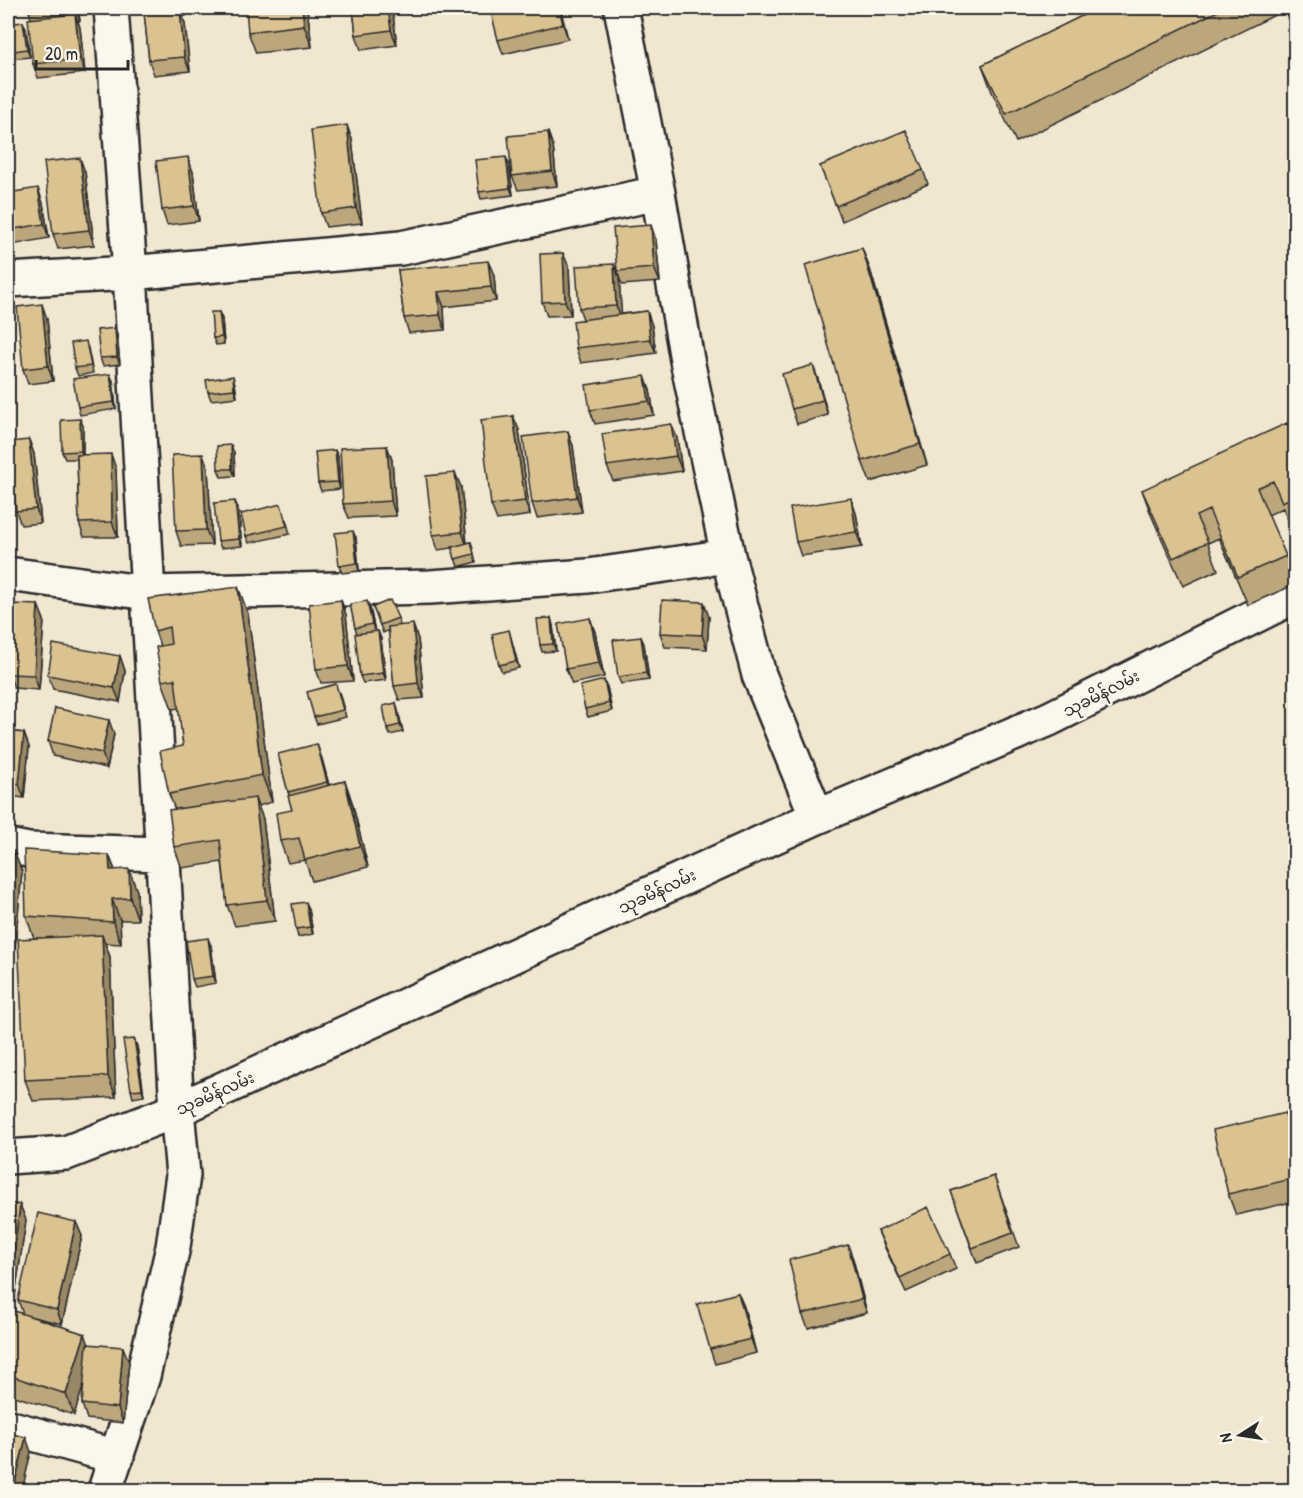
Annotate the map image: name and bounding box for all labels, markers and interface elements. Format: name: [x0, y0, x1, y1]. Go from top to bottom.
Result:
scale bar: [36, 33, 128, 71]
text: 20 m: [45, 41, 78, 66]
street label: သုခမိန်လမ်း: [1059, 664, 1145, 725]
street label: သုခမိန်လမ်း: [615, 863, 701, 922]
street label: သုခမိန်လမ်း: [173, 1066, 259, 1124]
north arrow: [1210, 1405, 1270, 1465]
text: N: [1214, 1431, 1237, 1445]

